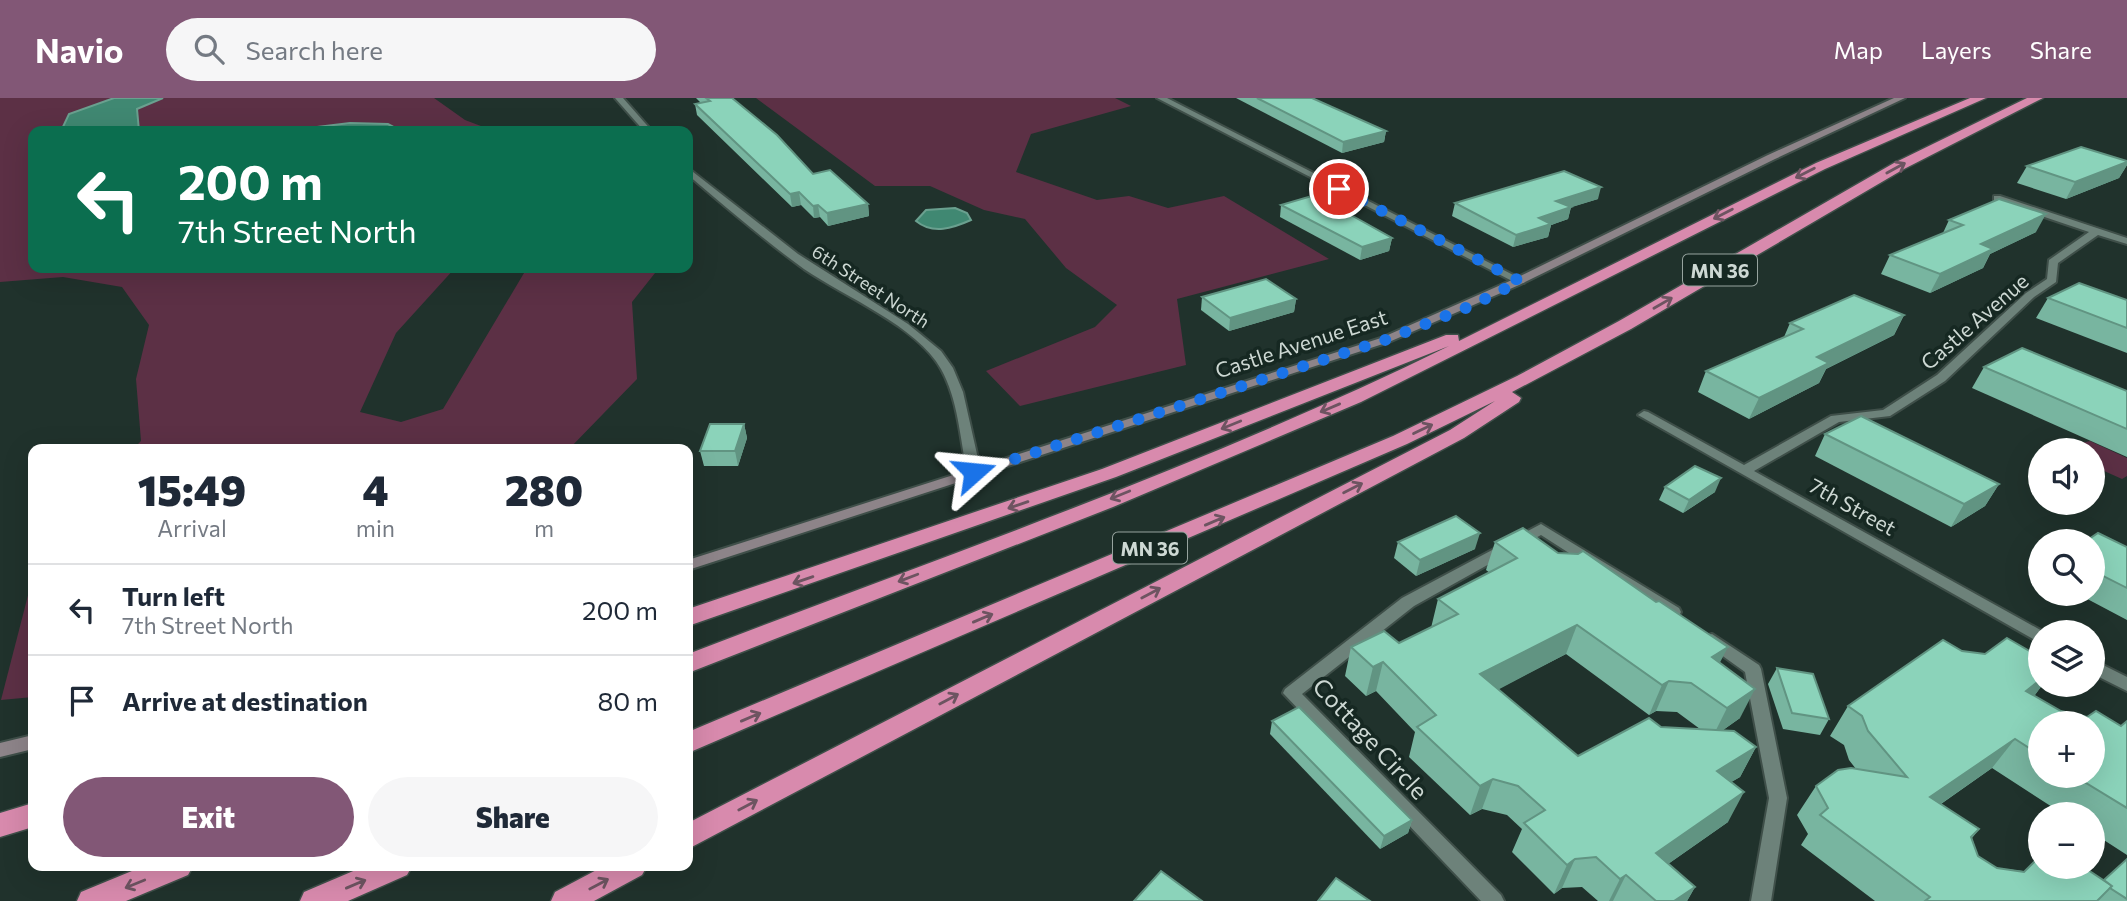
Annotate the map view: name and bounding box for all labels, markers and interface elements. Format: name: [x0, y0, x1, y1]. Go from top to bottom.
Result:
search box: [166, 18, 656, 81]
text: Navio: [35, 29, 124, 70]
icon: search: [190, 30, 228, 68]
text: Search here: [246, 34, 383, 65]
text: Map: [1834, 35, 1883, 64]
text: Layers: [1921, 35, 1992, 64]
text: Share: [2030, 35, 2092, 64]
text: 200 m: [178, 150, 323, 210]
icon: left: [63, 154, 154, 245]
pin: [1309, 159, 1369, 219]
one-way arrow: [1885, 161, 1906, 174]
one-way arrow: [1795, 166, 1816, 180]
icon: arrive: [1320, 170, 1358, 208]
one-way arrow: [1713, 208, 1734, 222]
text: 7th Street North: [178, 210, 417, 250]
street label: 6th Street North: [808, 240, 934, 332]
road number: MN 36: [1683, 254, 1757, 286]
street label: Castle Avenue: [1915, 268, 2033, 374]
one-way arrow: [1653, 296, 1673, 310]
street label: Castle Avenue East: [1212, 303, 1390, 383]
one-way arrow: [1320, 403, 1341, 416]
one-way arrow: [1220, 419, 1242, 432]
one-way arrow: [1412, 421, 1433, 435]
position arrow: [937, 435, 1011, 509]
map controls: [2028, 438, 2105, 879]
button: sound: [2028, 438, 2105, 515]
text: 15:49: [138, 463, 246, 515]
text: 4: [362, 463, 389, 515]
text: 280: [505, 463, 583, 515]
street label: 7th Street: [1805, 472, 1901, 540]
one-way arrow: [1342, 481, 1362, 495]
one-way arrow: [1109, 490, 1131, 503]
one-way arrow: [1007, 500, 1029, 512]
text: Arrival: [157, 514, 227, 542]
text: min: [356, 514, 395, 542]
text: m: [534, 514, 554, 542]
one-way arrow: [1204, 514, 1225, 527]
button: search: [2028, 529, 2105, 606]
road number: MN 36: [1113, 533, 1187, 564]
one-way arrow: [897, 572, 919, 585]
one-way arrow: [792, 574, 814, 587]
text: Turn left: [122, 580, 225, 611]
one-way arrow: [1140, 586, 1161, 599]
icon: left: [63, 591, 101, 629]
text: 200 m: [582, 594, 658, 625]
text: 7th Street North: [122, 611, 293, 639]
one-way arrow: [971, 611, 993, 624]
button: layers: [2028, 620, 2105, 697]
street label: Cottage Circle: [1307, 671, 1435, 805]
icon: arrive: [63, 682, 101, 720]
text: Arrive at destination: [122, 685, 368, 716]
text: 80 m: [598, 685, 658, 716]
one-way arrow: [939, 692, 959, 706]
one-way arrow: [739, 709, 761, 722]
button: +: [2028, 711, 2105, 788]
button: Exit: [63, 777, 354, 857]
button: Share: [368, 777, 658, 857]
one-way arrow: [737, 798, 758, 811]
button: −: [2028, 802, 2105, 879]
one-way arrow: [345, 876, 366, 889]
one-way arrow: [588, 876, 609, 890]
one-way arrow: [125, 878, 146, 891]

